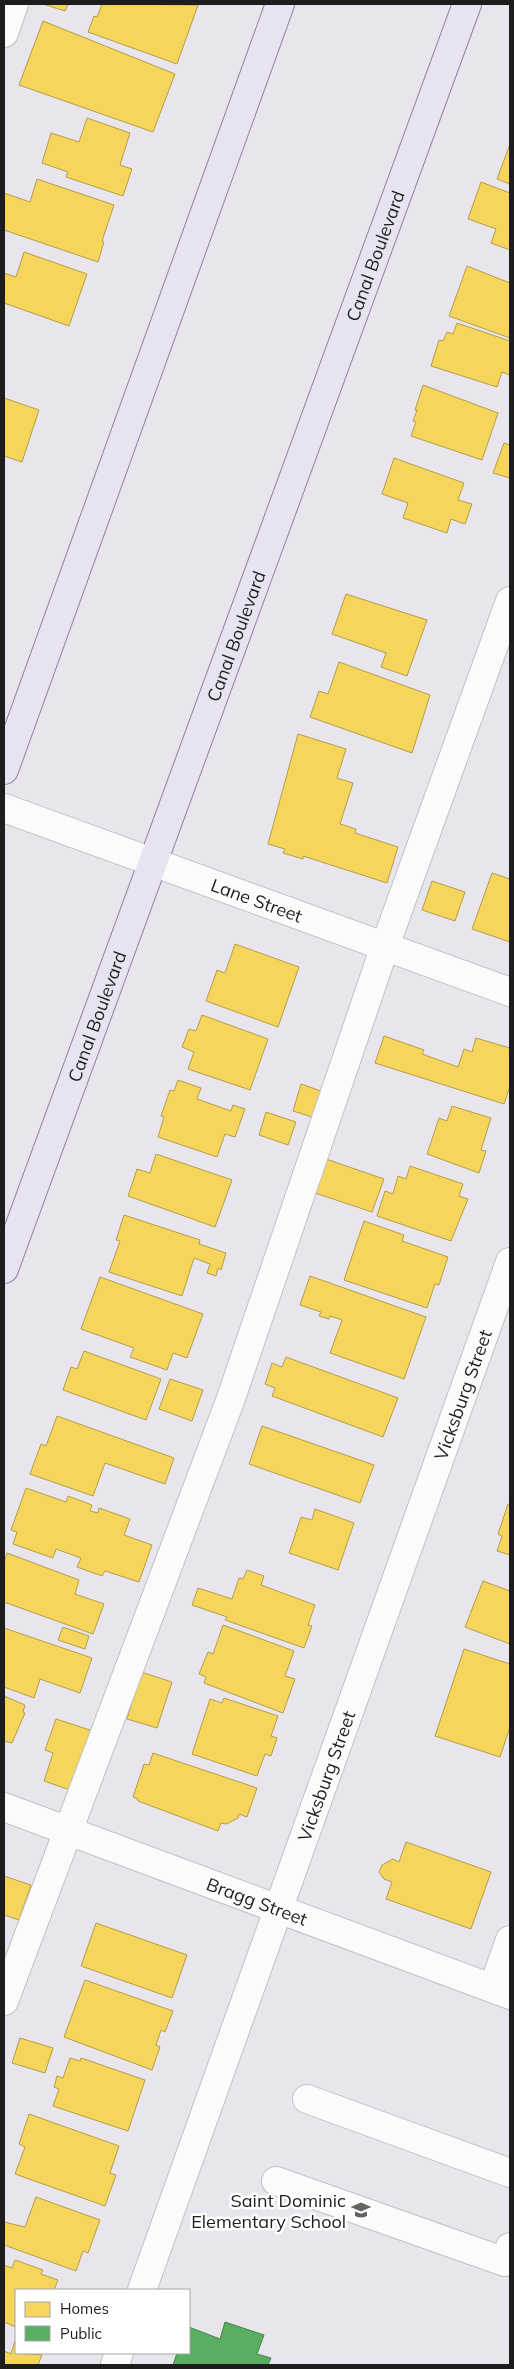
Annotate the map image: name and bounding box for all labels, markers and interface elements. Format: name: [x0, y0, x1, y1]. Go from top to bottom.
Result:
street label: Canal Boulevard: [340, 187, 409, 324]
street label: Canal Boulevard: [201, 568, 270, 705]
street label: Lane Street: [208, 873, 306, 927]
street label: Canal Boulevard: [62, 948, 131, 1085]
street label: Vicksburg Street: [429, 1326, 496, 1463]
street label: Vicksburg Street: [292, 1708, 360, 1844]
street label: Bragg Street: [204, 1872, 311, 1930]
place label: Saint Dominic Elementary School: [191, 2189, 346, 2233]
school or university icon: Saint Dominic Elementary School: [350, 2199, 372, 2221]
legend: [15, 2289, 190, 2354]
text: Homes: [60, 2299, 109, 2318]
text: Public: [60, 2324, 102, 2343]

